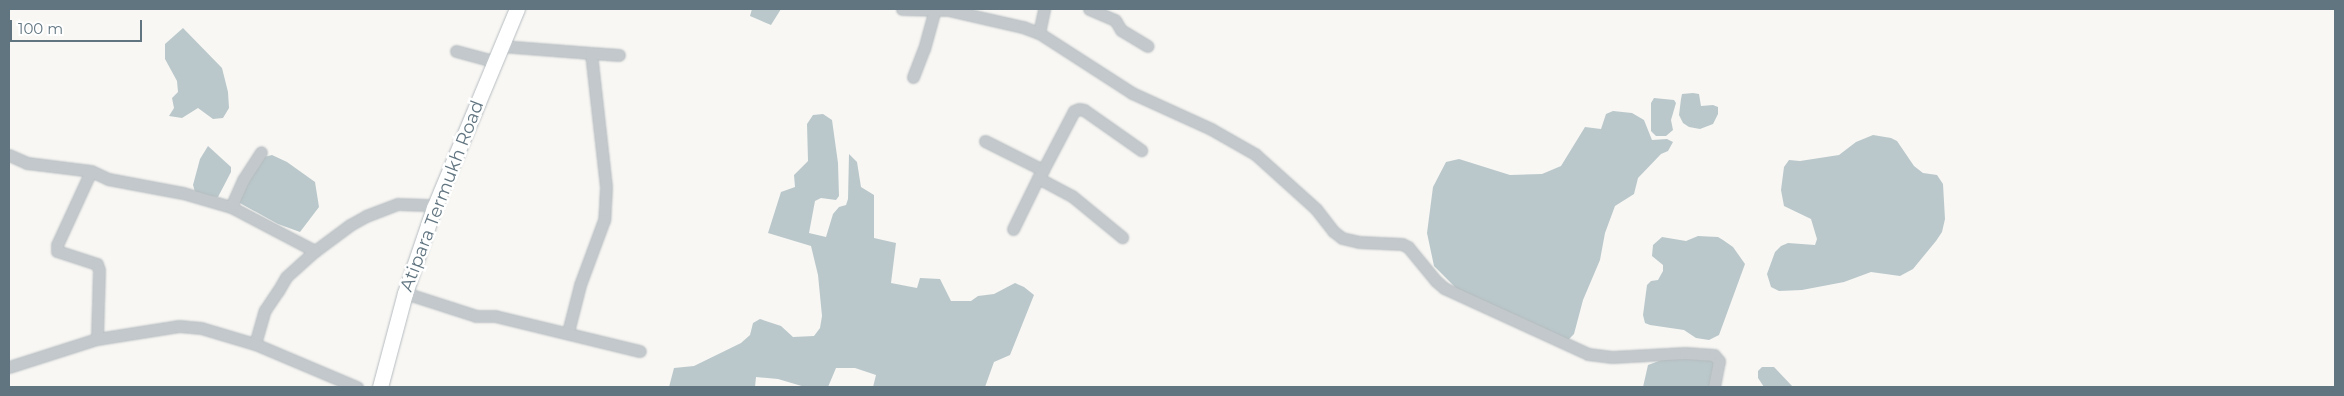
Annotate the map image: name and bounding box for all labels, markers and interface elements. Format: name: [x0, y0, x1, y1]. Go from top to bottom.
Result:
scale bar: [12, 10, 145, 42]
text: 100 m: [18, 19, 63, 38]
street label: Atipara Termukh Road: [396, 97, 488, 295]

